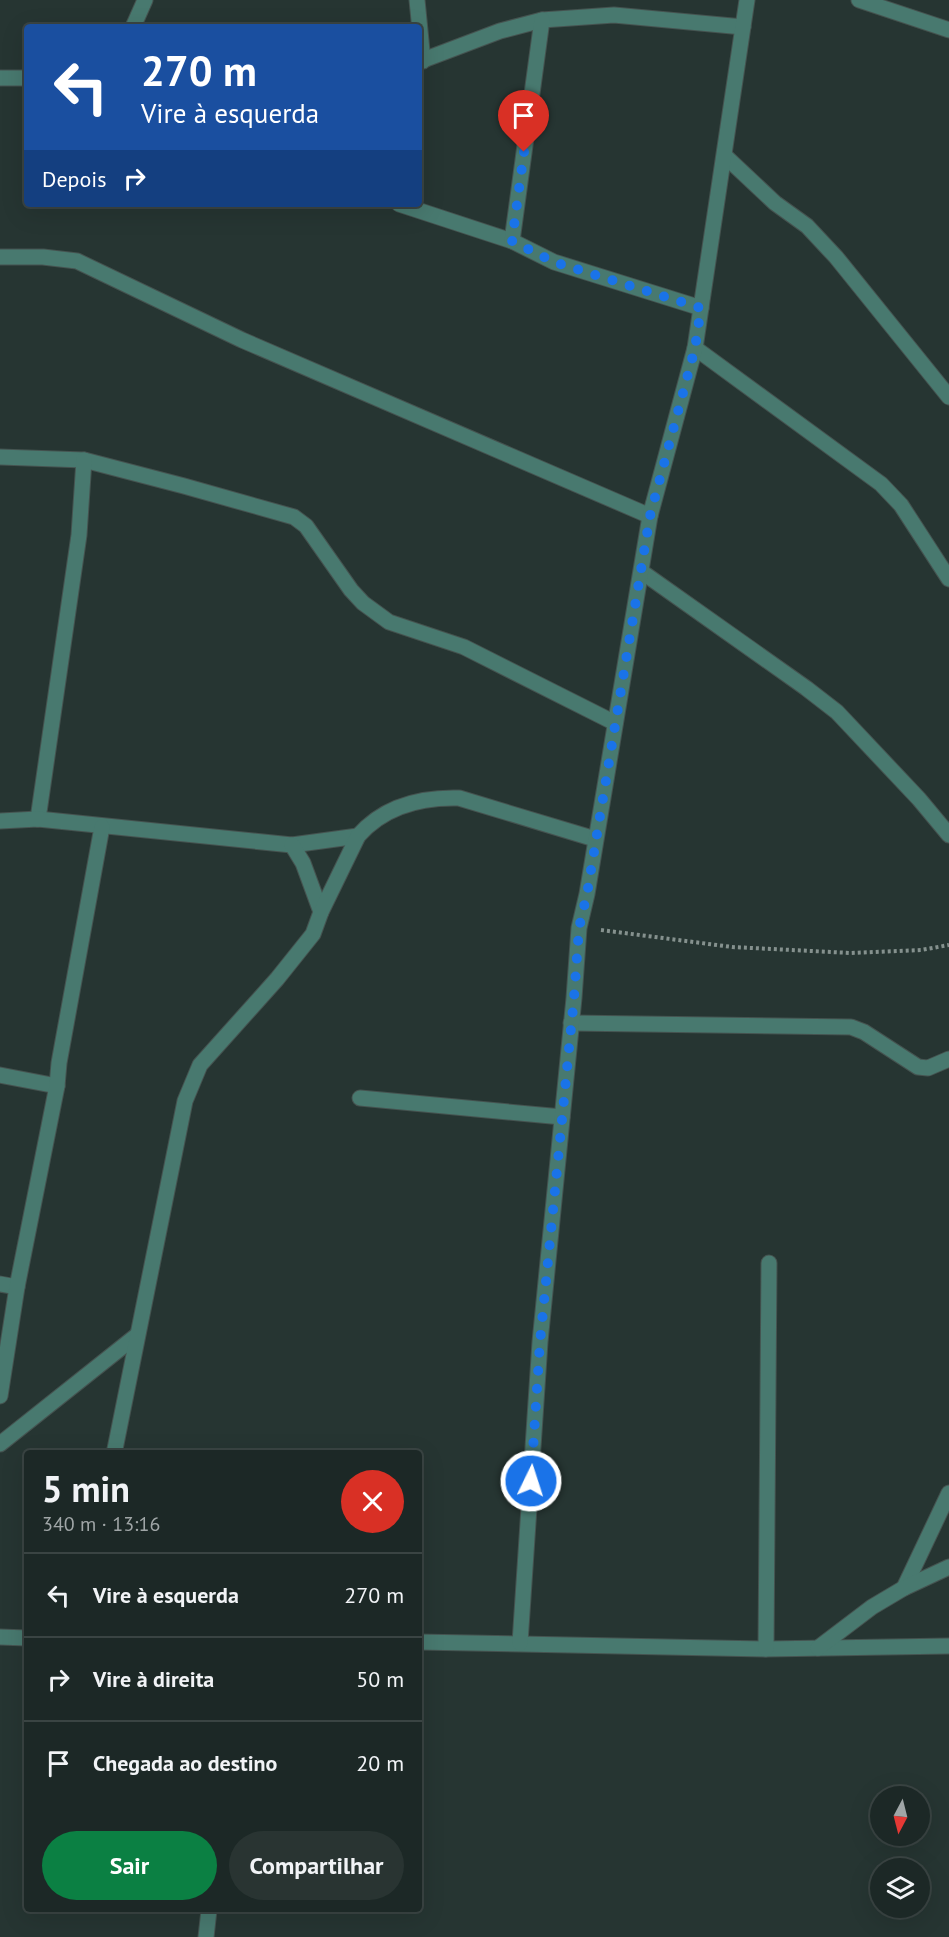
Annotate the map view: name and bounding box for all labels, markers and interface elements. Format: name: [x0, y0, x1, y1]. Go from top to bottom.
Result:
text: 270 m: [141, 43, 257, 98]
icon: left: [42, 48, 120, 126]
pin: [498, 90, 549, 152]
text: Vire à esquerda: [141, 96, 319, 130]
icon: arrive: [507, 99, 540, 132]
icon: right: [118, 162, 151, 195]
text: Depois: [42, 165, 106, 193]
position arrow: [499, 1449, 563, 1513]
text: 5 min: [42, 1465, 130, 1512]
button: close: [341, 1470, 404, 1533]
text: 340 m · 13:16: [42, 1511, 160, 1537]
icon: left: [42, 1579, 75, 1612]
text: Vire à esquerda: [93, 1581, 239, 1609]
text: 270 m: [344, 1581, 404, 1609]
icon: right: [42, 1663, 75, 1696]
text: Vire à direita: [93, 1665, 214, 1693]
text: 50 m: [356, 1665, 404, 1693]
icon: arrive: [42, 1747, 75, 1780]
text: Chegada ao destino: [93, 1749, 277, 1777]
text: 20 m: [356, 1749, 404, 1777]
north arrow: [870, 1786, 930, 1846]
map controls: [870, 1786, 930, 1918]
button: Sair: [42, 1831, 217, 1900]
button: Compartilhar: [229, 1831, 404, 1900]
button: layers: [870, 1858, 930, 1918]

